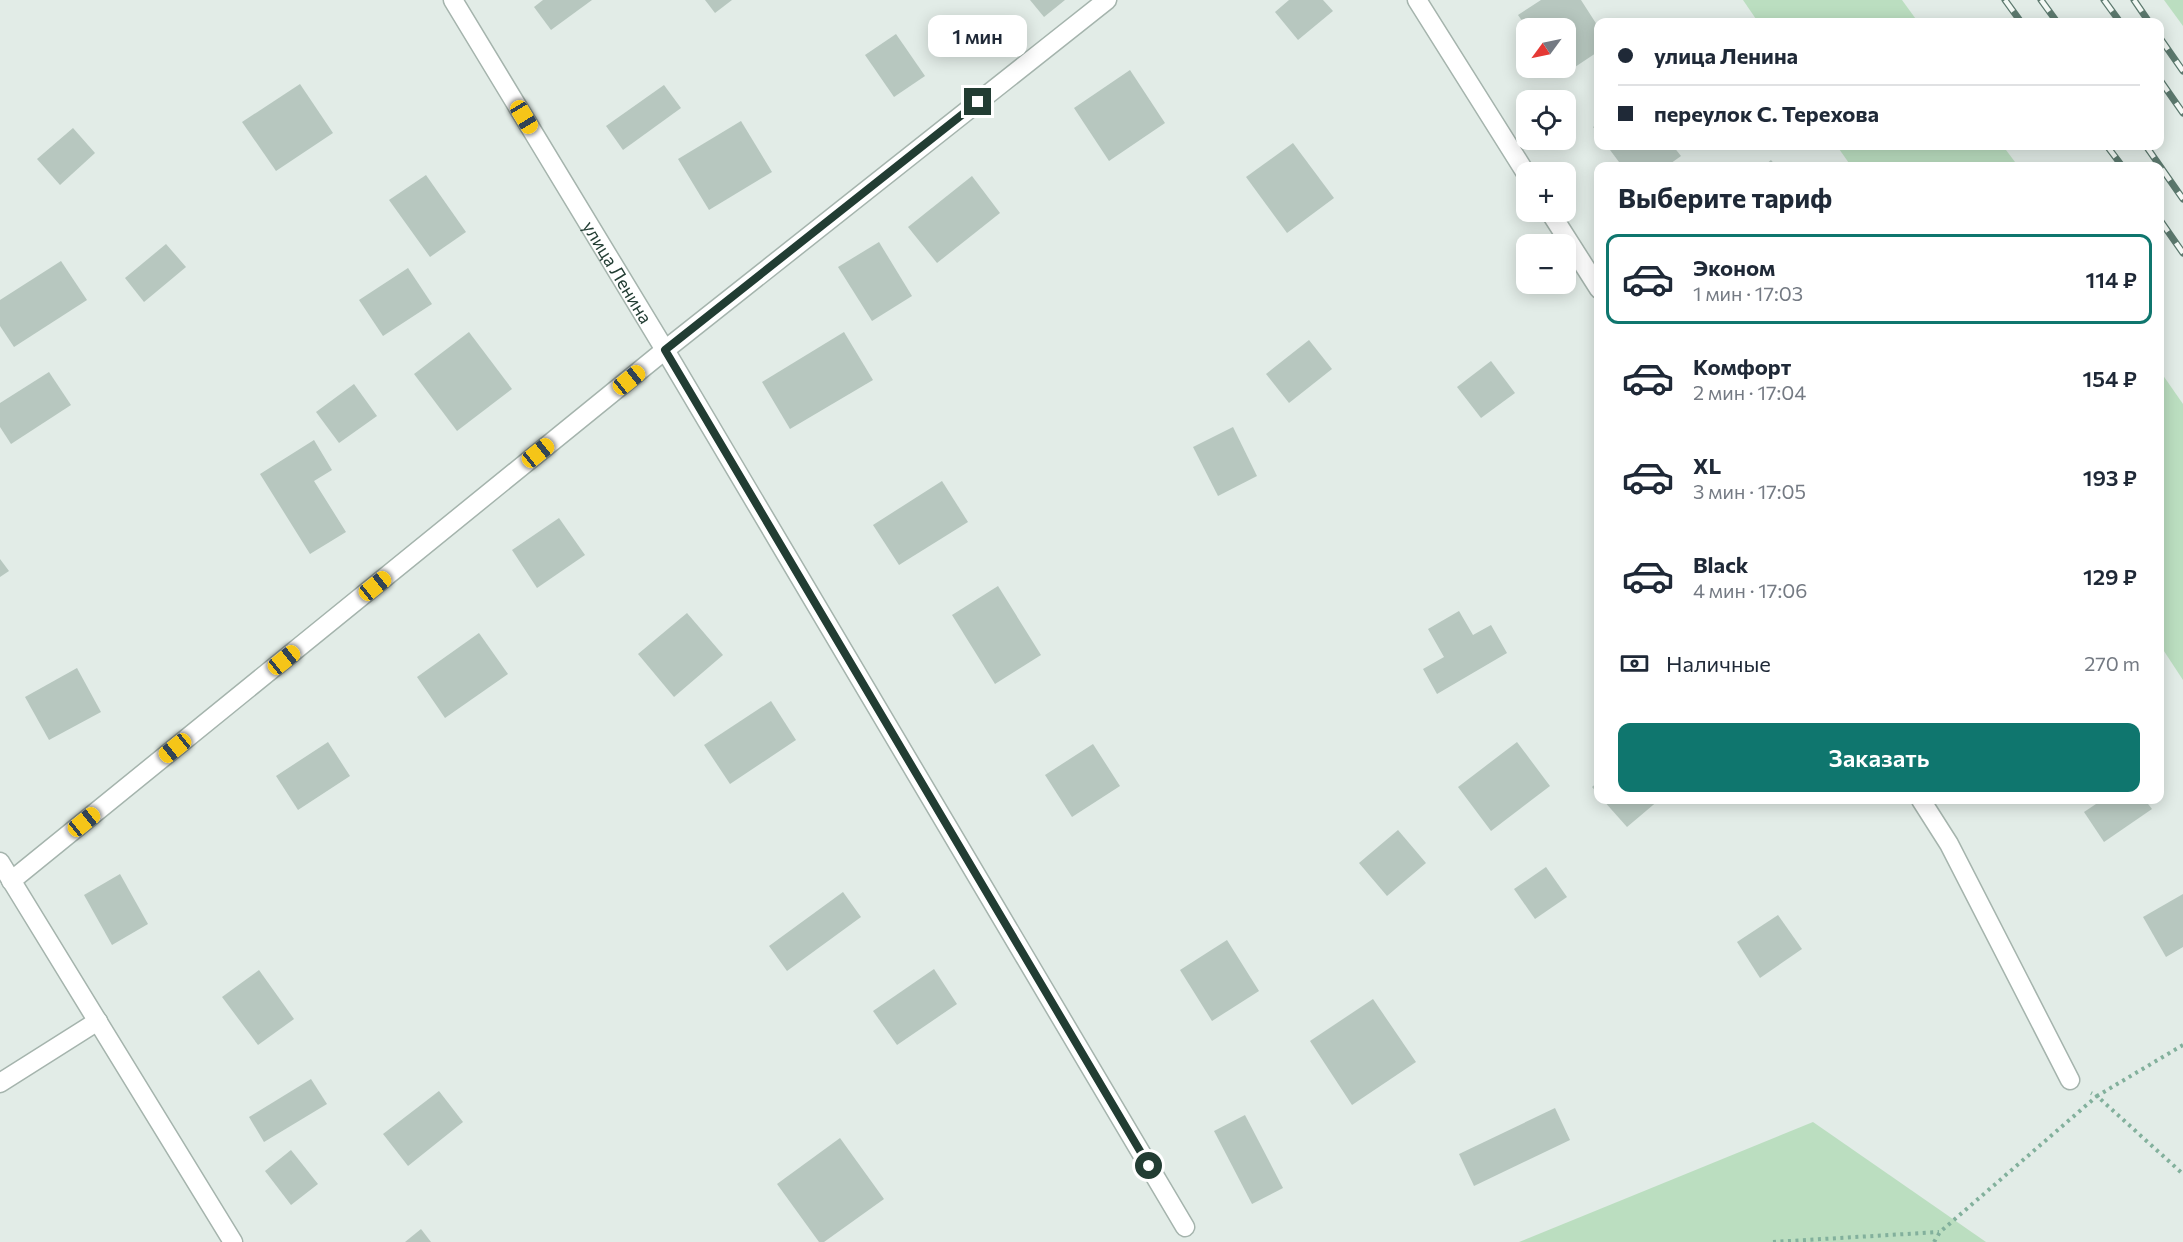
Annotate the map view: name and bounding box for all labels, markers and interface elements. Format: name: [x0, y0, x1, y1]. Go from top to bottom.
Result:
callout: 1 мин: [928, 15, 1028, 57]
north arrow: [1516, 18, 1576, 78]
map controls: [1516, 18, 1576, 294]
text: 1 мин: [952, 24, 1003, 48]
text: улица Ленина: [1654, 42, 1798, 69]
route end: [964, 88, 991, 115]
button: locate: [1516, 90, 1576, 150]
car: [507, 97, 541, 137]
text: переулок С. Терехова: [1654, 100, 1879, 127]
button: +: [1516, 162, 1576, 222]
text: Выберите тариф: [1618, 181, 1832, 214]
street label: улица Ленина: [578, 217, 657, 327]
button: −: [1516, 234, 1576, 294]
icon: car: [1621, 252, 1675, 306]
text: Эконом: [1693, 254, 1775, 281]
text: 114 ₽: [2086, 266, 2137, 293]
text: 1 мин · 17:03: [1693, 281, 1803, 305]
icon: car: [1621, 351, 1675, 405]
text: Комфорт: [1693, 353, 1791, 380]
car: [609, 362, 649, 398]
text: 154 ₽: [2083, 365, 2137, 392]
text: 2 мин · 17:04: [1693, 380, 1806, 404]
car: [518, 435, 558, 471]
icon: car: [1621, 450, 1675, 504]
text: XL: [1693, 452, 1721, 479]
text: 193 ₽: [2083, 464, 2137, 491]
text: 3 мин · 17:05: [1693, 479, 1806, 503]
icon: car: [1621, 549, 1675, 603]
text: Black: [1693, 551, 1748, 578]
text: 129 ₽: [2083, 563, 2137, 590]
car: [355, 568, 395, 604]
text: 4 мин · 17:06: [1693, 578, 1807, 602]
car: [264, 642, 304, 678]
icon: cash: [1618, 647, 1651, 680]
text: Наличные: [1666, 650, 1771, 677]
text: 270 m: [2084, 651, 2140, 675]
button: Заказать: [1618, 723, 2140, 792]
car: [155, 730, 195, 766]
car: [64, 804, 104, 840]
route start: [1135, 1152, 1162, 1179]

